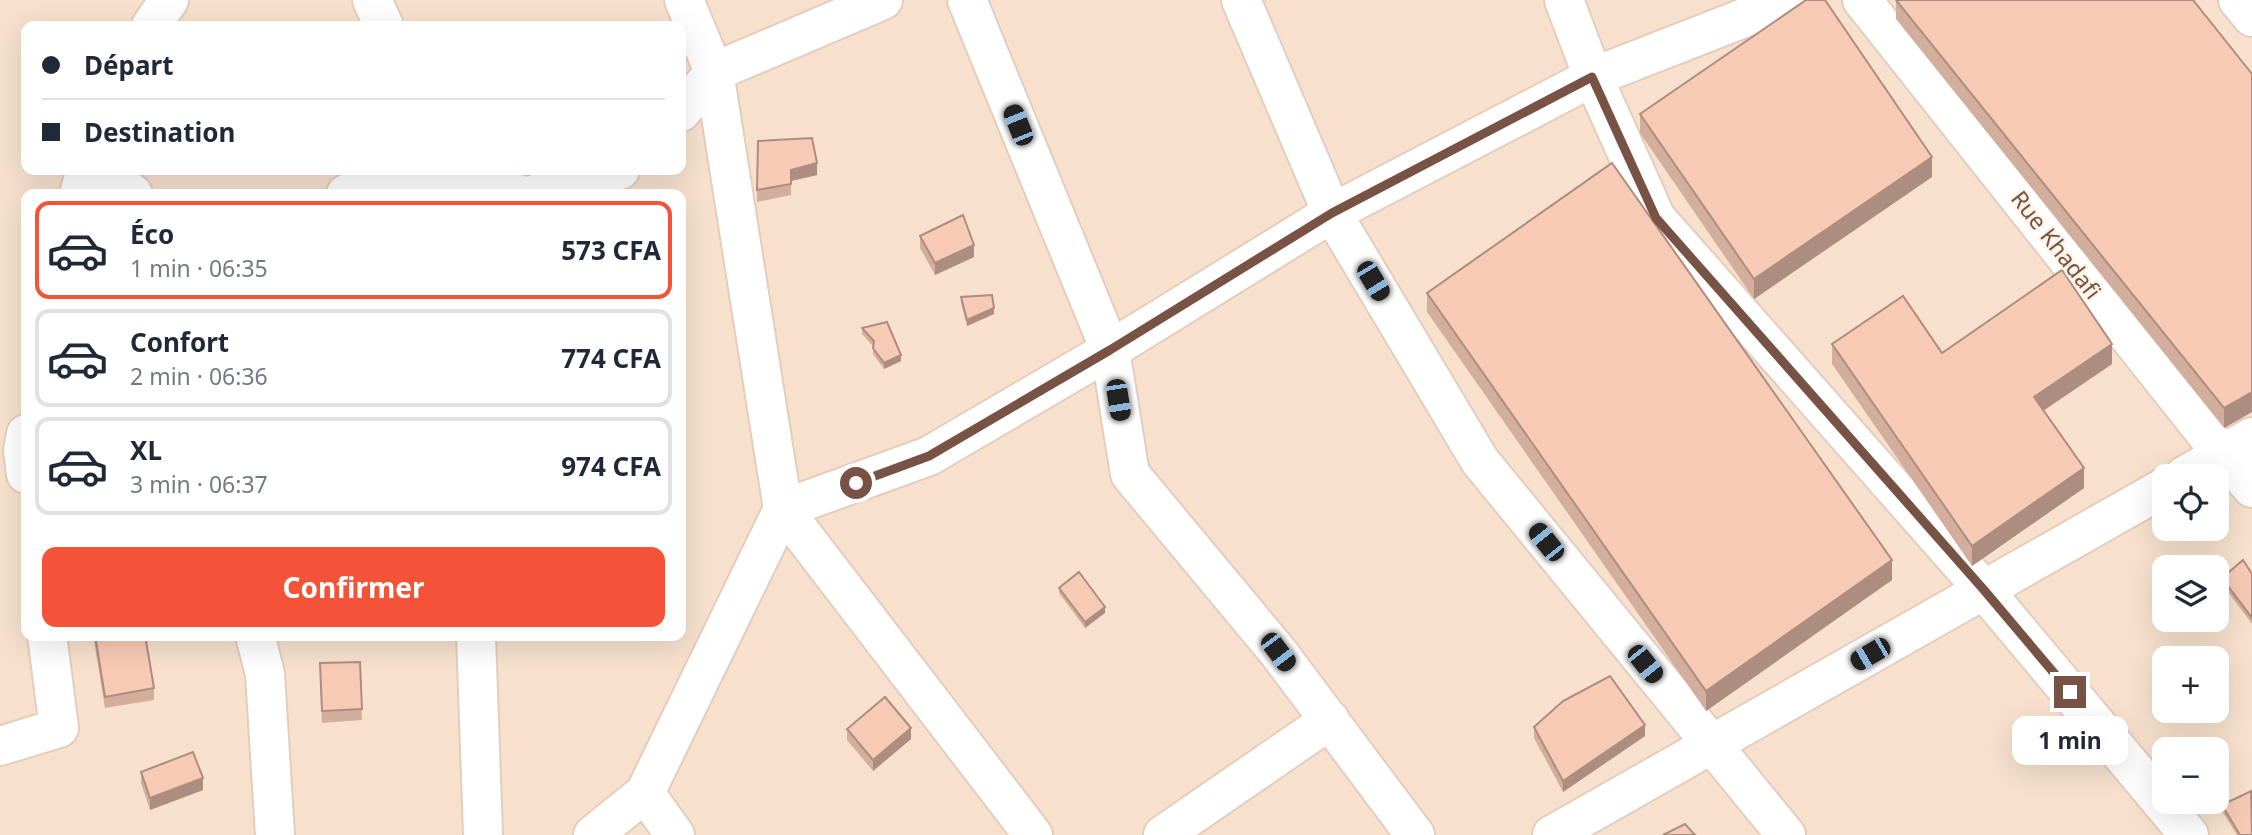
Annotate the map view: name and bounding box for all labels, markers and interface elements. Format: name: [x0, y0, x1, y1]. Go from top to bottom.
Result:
text: Départ: [84, 47, 173, 83]
car: [1001, 102, 1036, 148]
text: Destination: [84, 114, 235, 150]
street label: Rue Khadafi: [2004, 183, 2109, 305]
text: Éco: [130, 216, 174, 252]
icon: car: [46, 219, 109, 282]
text: 573 CFA: [561, 232, 661, 268]
text: 1 min · 06:35: [130, 252, 268, 284]
car: [1354, 258, 1393, 304]
text: Confort: [130, 324, 229, 360]
icon: car: [46, 327, 109, 390]
text: 774 CFA: [561, 340, 661, 376]
text: 2 min · 06:36: [130, 360, 268, 392]
car: [1105, 378, 1132, 422]
text: XL: [130, 432, 162, 468]
icon: car: [46, 435, 109, 498]
text: 974 CFA: [561, 448, 661, 484]
map controls: [2152, 464, 2229, 814]
button: locate: [2152, 464, 2229, 541]
route start: [840, 467, 872, 499]
text: 3 min · 06:37: [130, 468, 268, 500]
car: [1525, 519, 1568, 565]
button: Confirmer: [42, 547, 665, 627]
button: layers: [2152, 555, 2229, 632]
car: [1257, 629, 1300, 675]
car: [1847, 634, 1894, 674]
car: [1624, 641, 1667, 687]
button: +: [2152, 646, 2229, 723]
route end: [2054, 676, 2086, 708]
callout: 1 min: [2012, 716, 2128, 766]
text: 1 min: [2038, 724, 2102, 756]
button: −: [2152, 737, 2229, 814]

